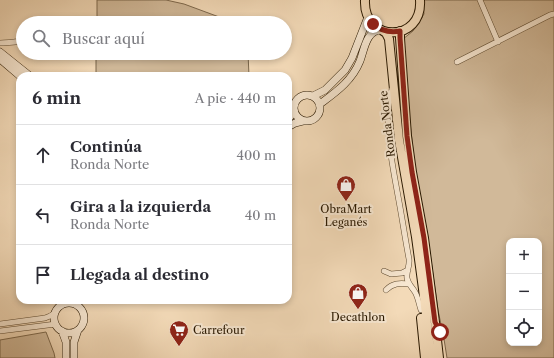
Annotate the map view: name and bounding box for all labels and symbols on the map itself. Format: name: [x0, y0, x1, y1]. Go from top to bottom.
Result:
route end: [364, 15, 382, 33]
street label: Ronda Norte: [376, 90, 398, 158]
shop icon: ObraMart Leganés: [335, 174, 357, 202]
place label: ObraMart Leganés: [320, 202, 372, 229]
shop icon: Decathlon: [347, 282, 369, 310]
place label: Decathlon: [331, 310, 385, 324]
supermarket icon: Carrefour: [168, 319, 190, 347]
place label: Carrefour: [193, 323, 245, 337]
route start: [431, 323, 449, 341]

